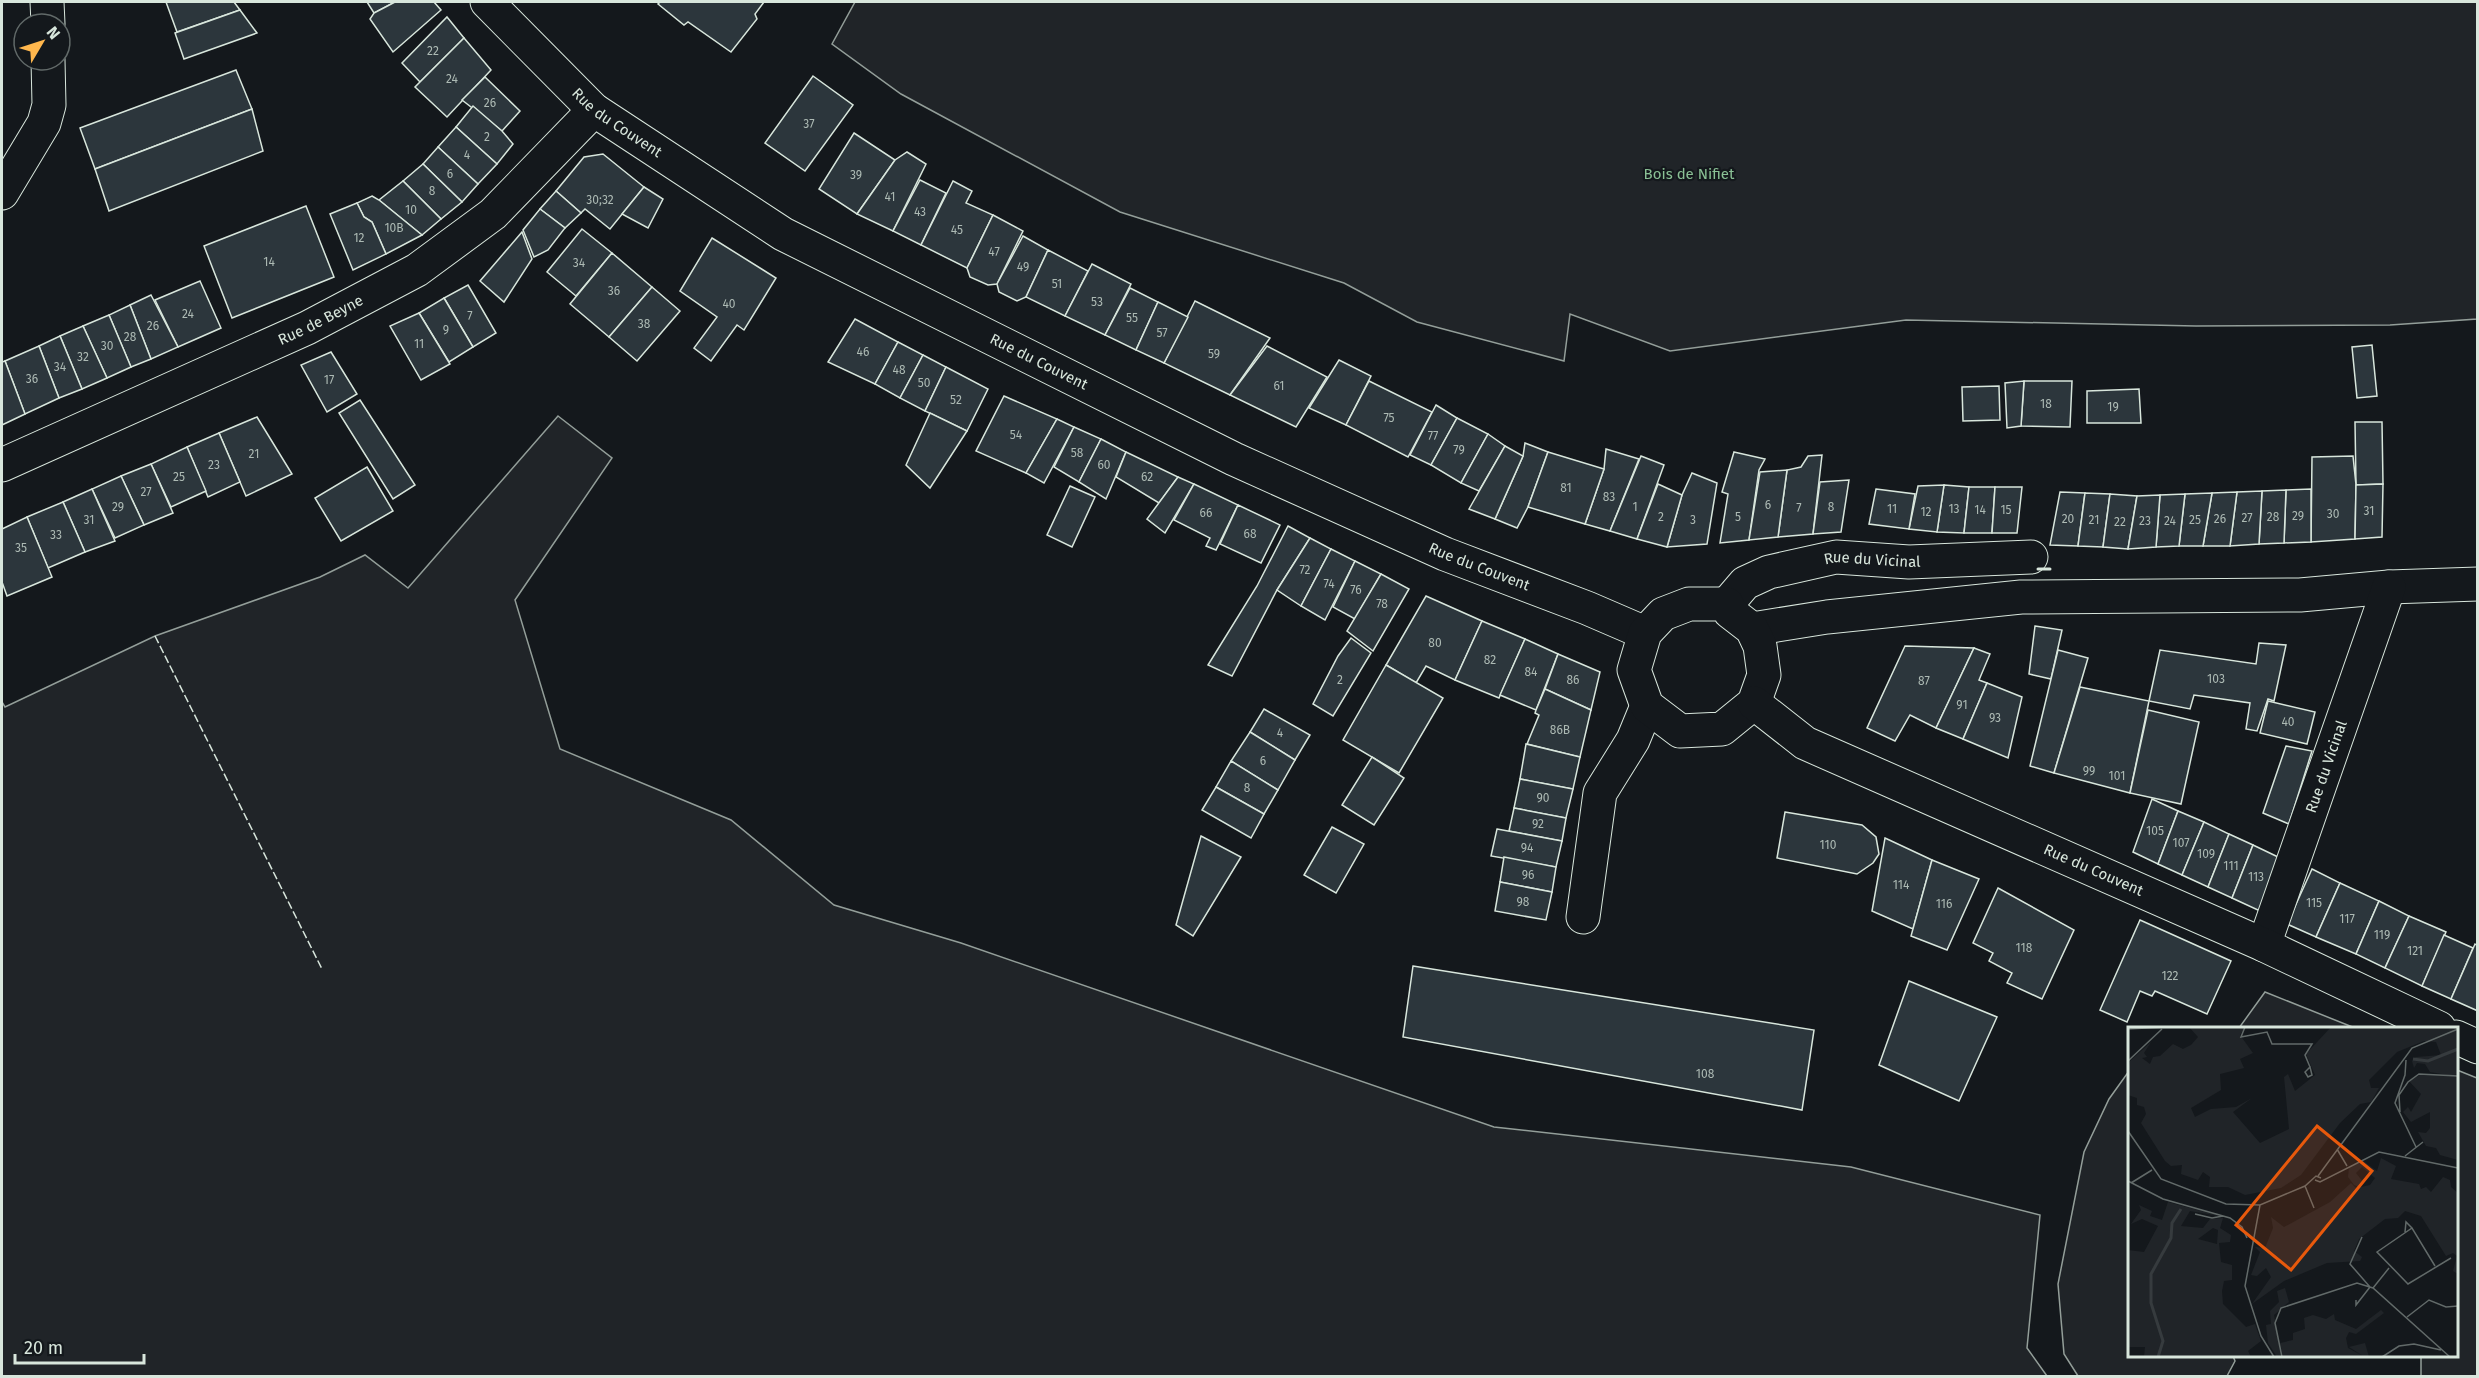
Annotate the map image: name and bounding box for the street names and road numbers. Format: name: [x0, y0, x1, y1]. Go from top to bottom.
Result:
street label: Rue du Couvent: [568, 84, 666, 161]
street label: Rue de Beyne: [275, 291, 366, 349]
street label: Rue du Couvent: [987, 330, 1091, 394]
street label: Rue du Couvent: [1426, 539, 1533, 595]
street label: Rue du Vicinal: [1822, 548, 1922, 571]
street label: Rue du Vicinal: [2302, 717, 2351, 815]
street label: Rue du Couvent: [2041, 840, 2147, 900]

